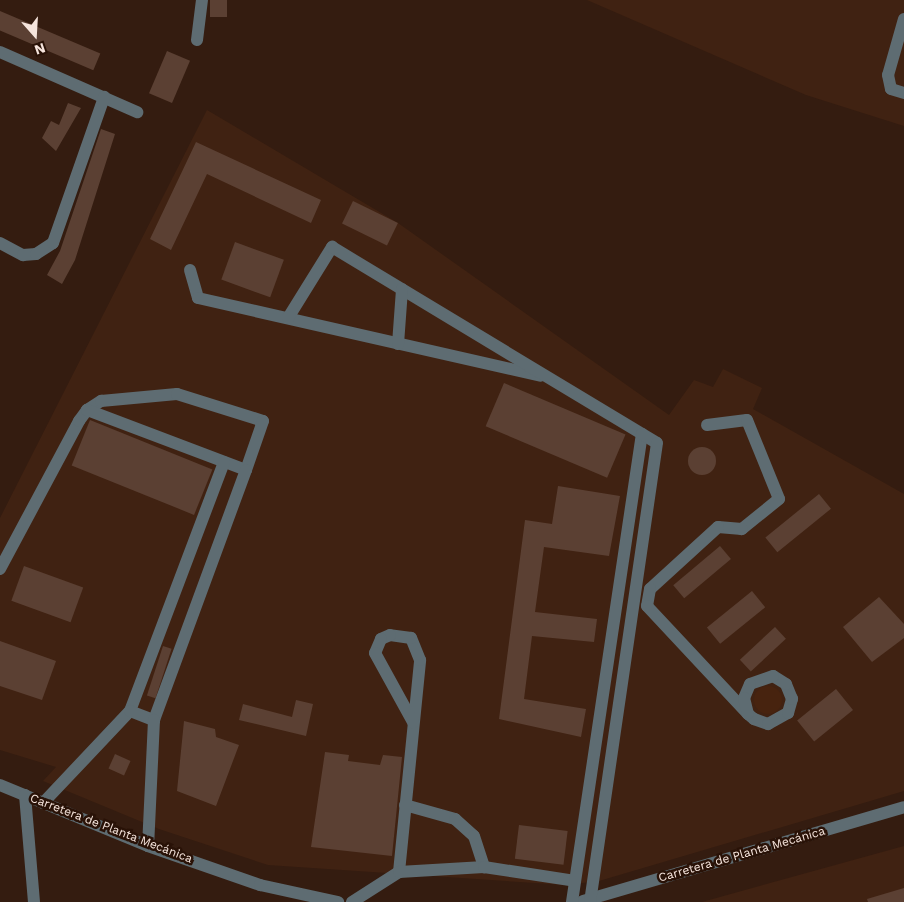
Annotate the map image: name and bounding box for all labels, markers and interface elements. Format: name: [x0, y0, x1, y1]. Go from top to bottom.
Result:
north arrow: [10, 10, 60, 60]
text: N: [32, 40, 47, 58]
street label: Carretera de Planta Mecánica: [28, 791, 194, 867]
street label: Carretera de Planta Mecánica: [657, 824, 827, 886]

